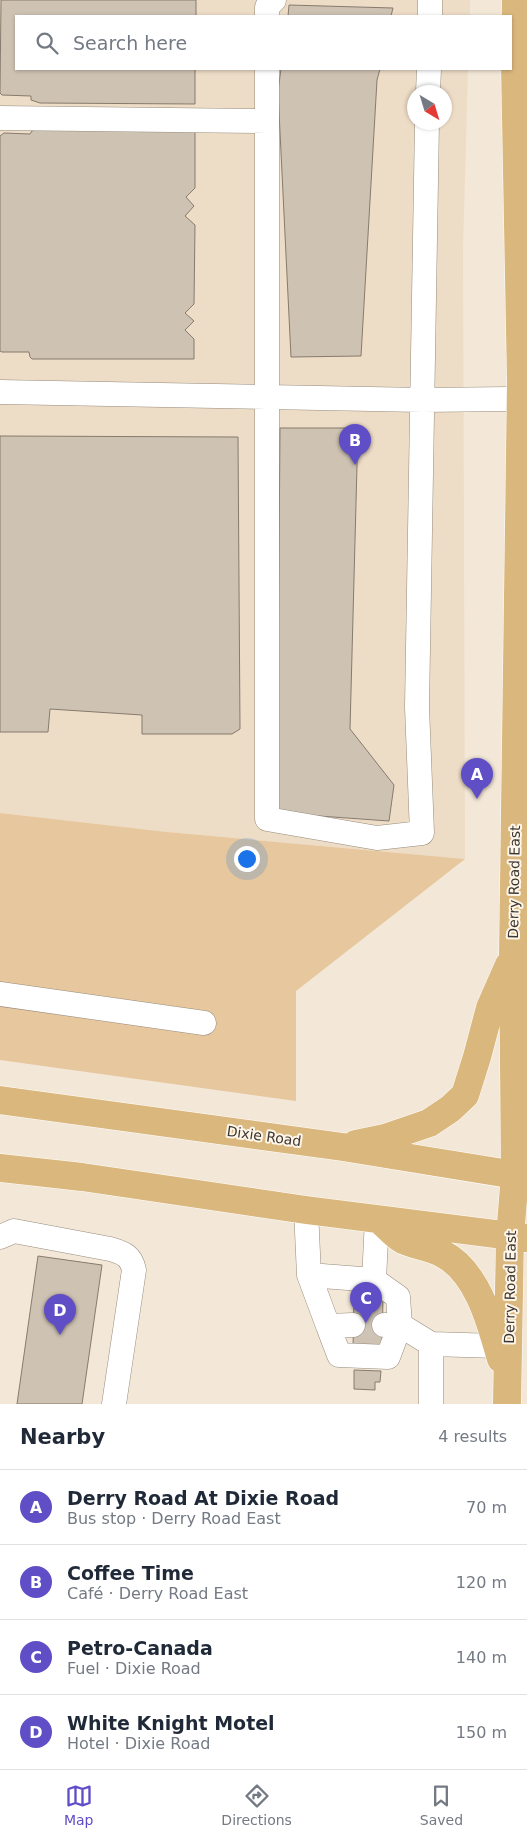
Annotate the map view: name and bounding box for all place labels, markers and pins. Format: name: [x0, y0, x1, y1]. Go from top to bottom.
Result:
pin: B: [339, 424, 371, 465]
pin: A: [461, 758, 493, 799]
pin: C: [350, 1282, 382, 1323]
pin: D: [44, 1294, 76, 1335]

